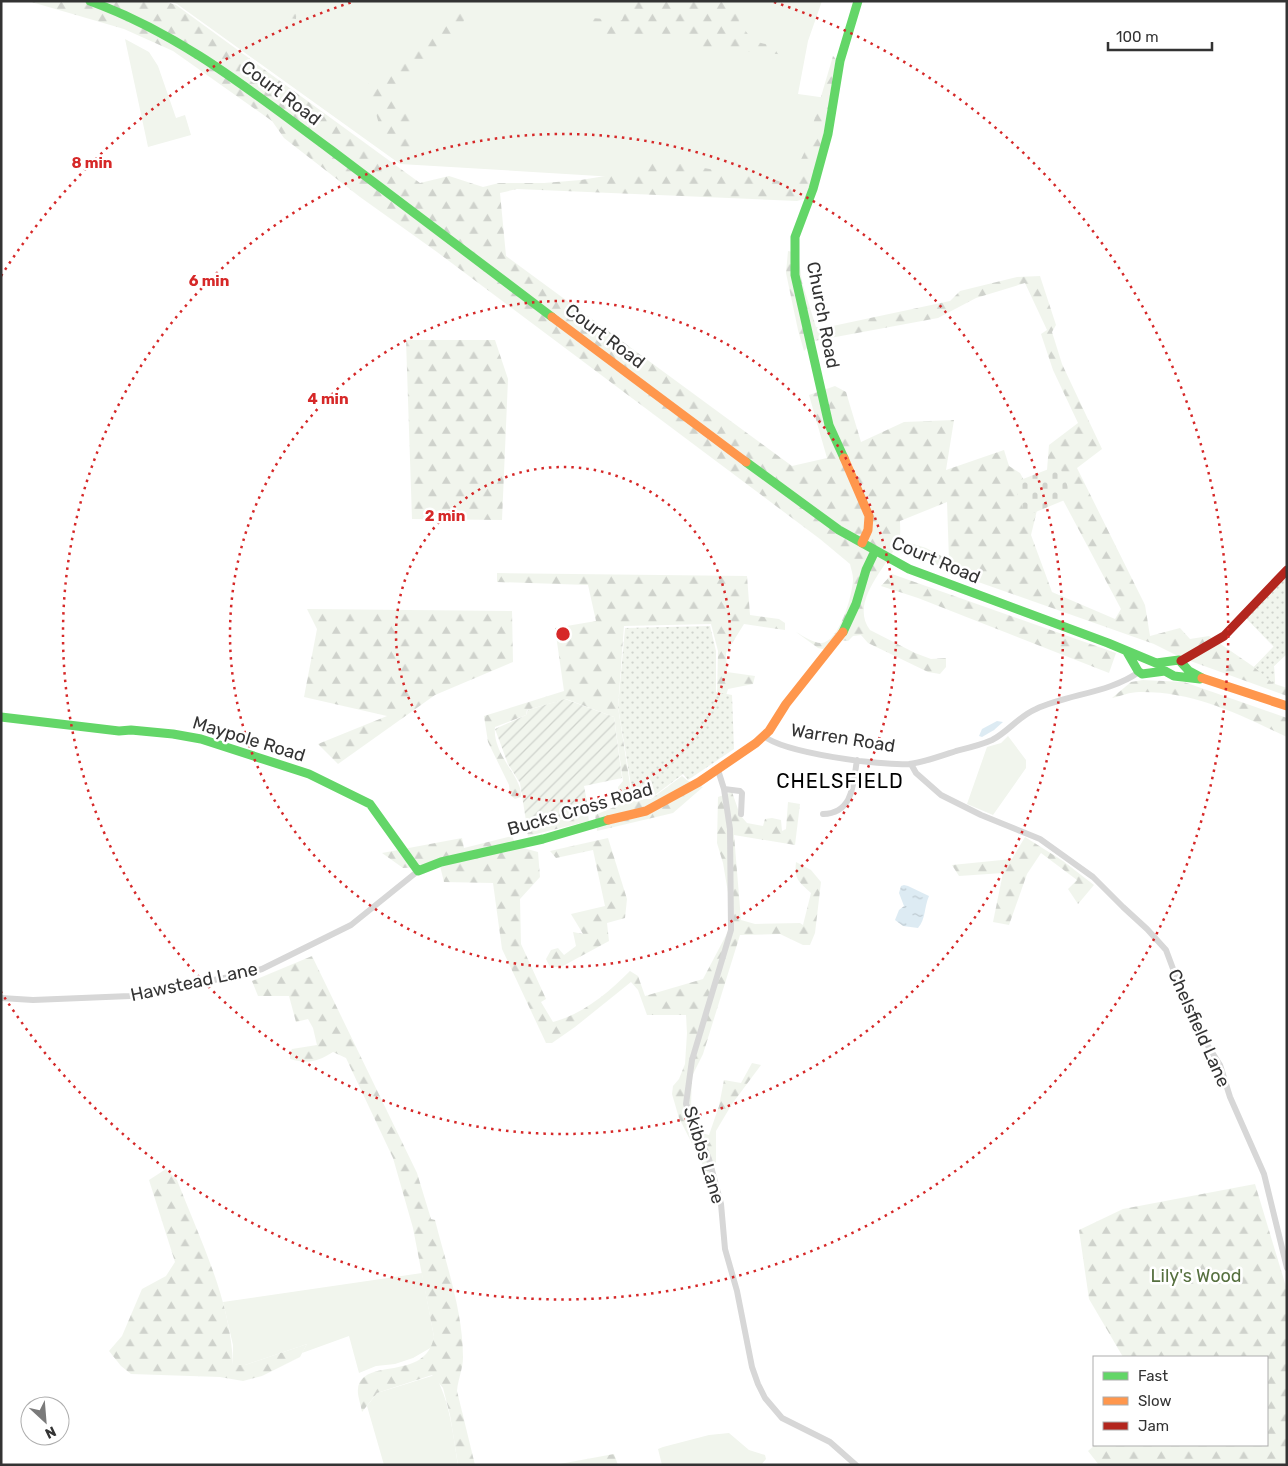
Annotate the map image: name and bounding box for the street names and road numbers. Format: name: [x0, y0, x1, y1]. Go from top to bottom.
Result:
street label: Court Road: [237, 56, 325, 130]
street label: Church Road: [802, 260, 844, 370]
street label: Court Road: [561, 299, 649, 373]
street label: Court Road: [888, 531, 984, 589]
street label: Maypole Road: [190, 711, 308, 767]
street label: Warren Road: [789, 719, 897, 757]
street label: Bucks Cross Road: [505, 778, 655, 840]
street label: Hawstead Lane: [128, 958, 260, 1006]
street label: Chelsfield Lane: [1163, 965, 1235, 1091]
street label: Skibbs Lane: [679, 1104, 729, 1206]

